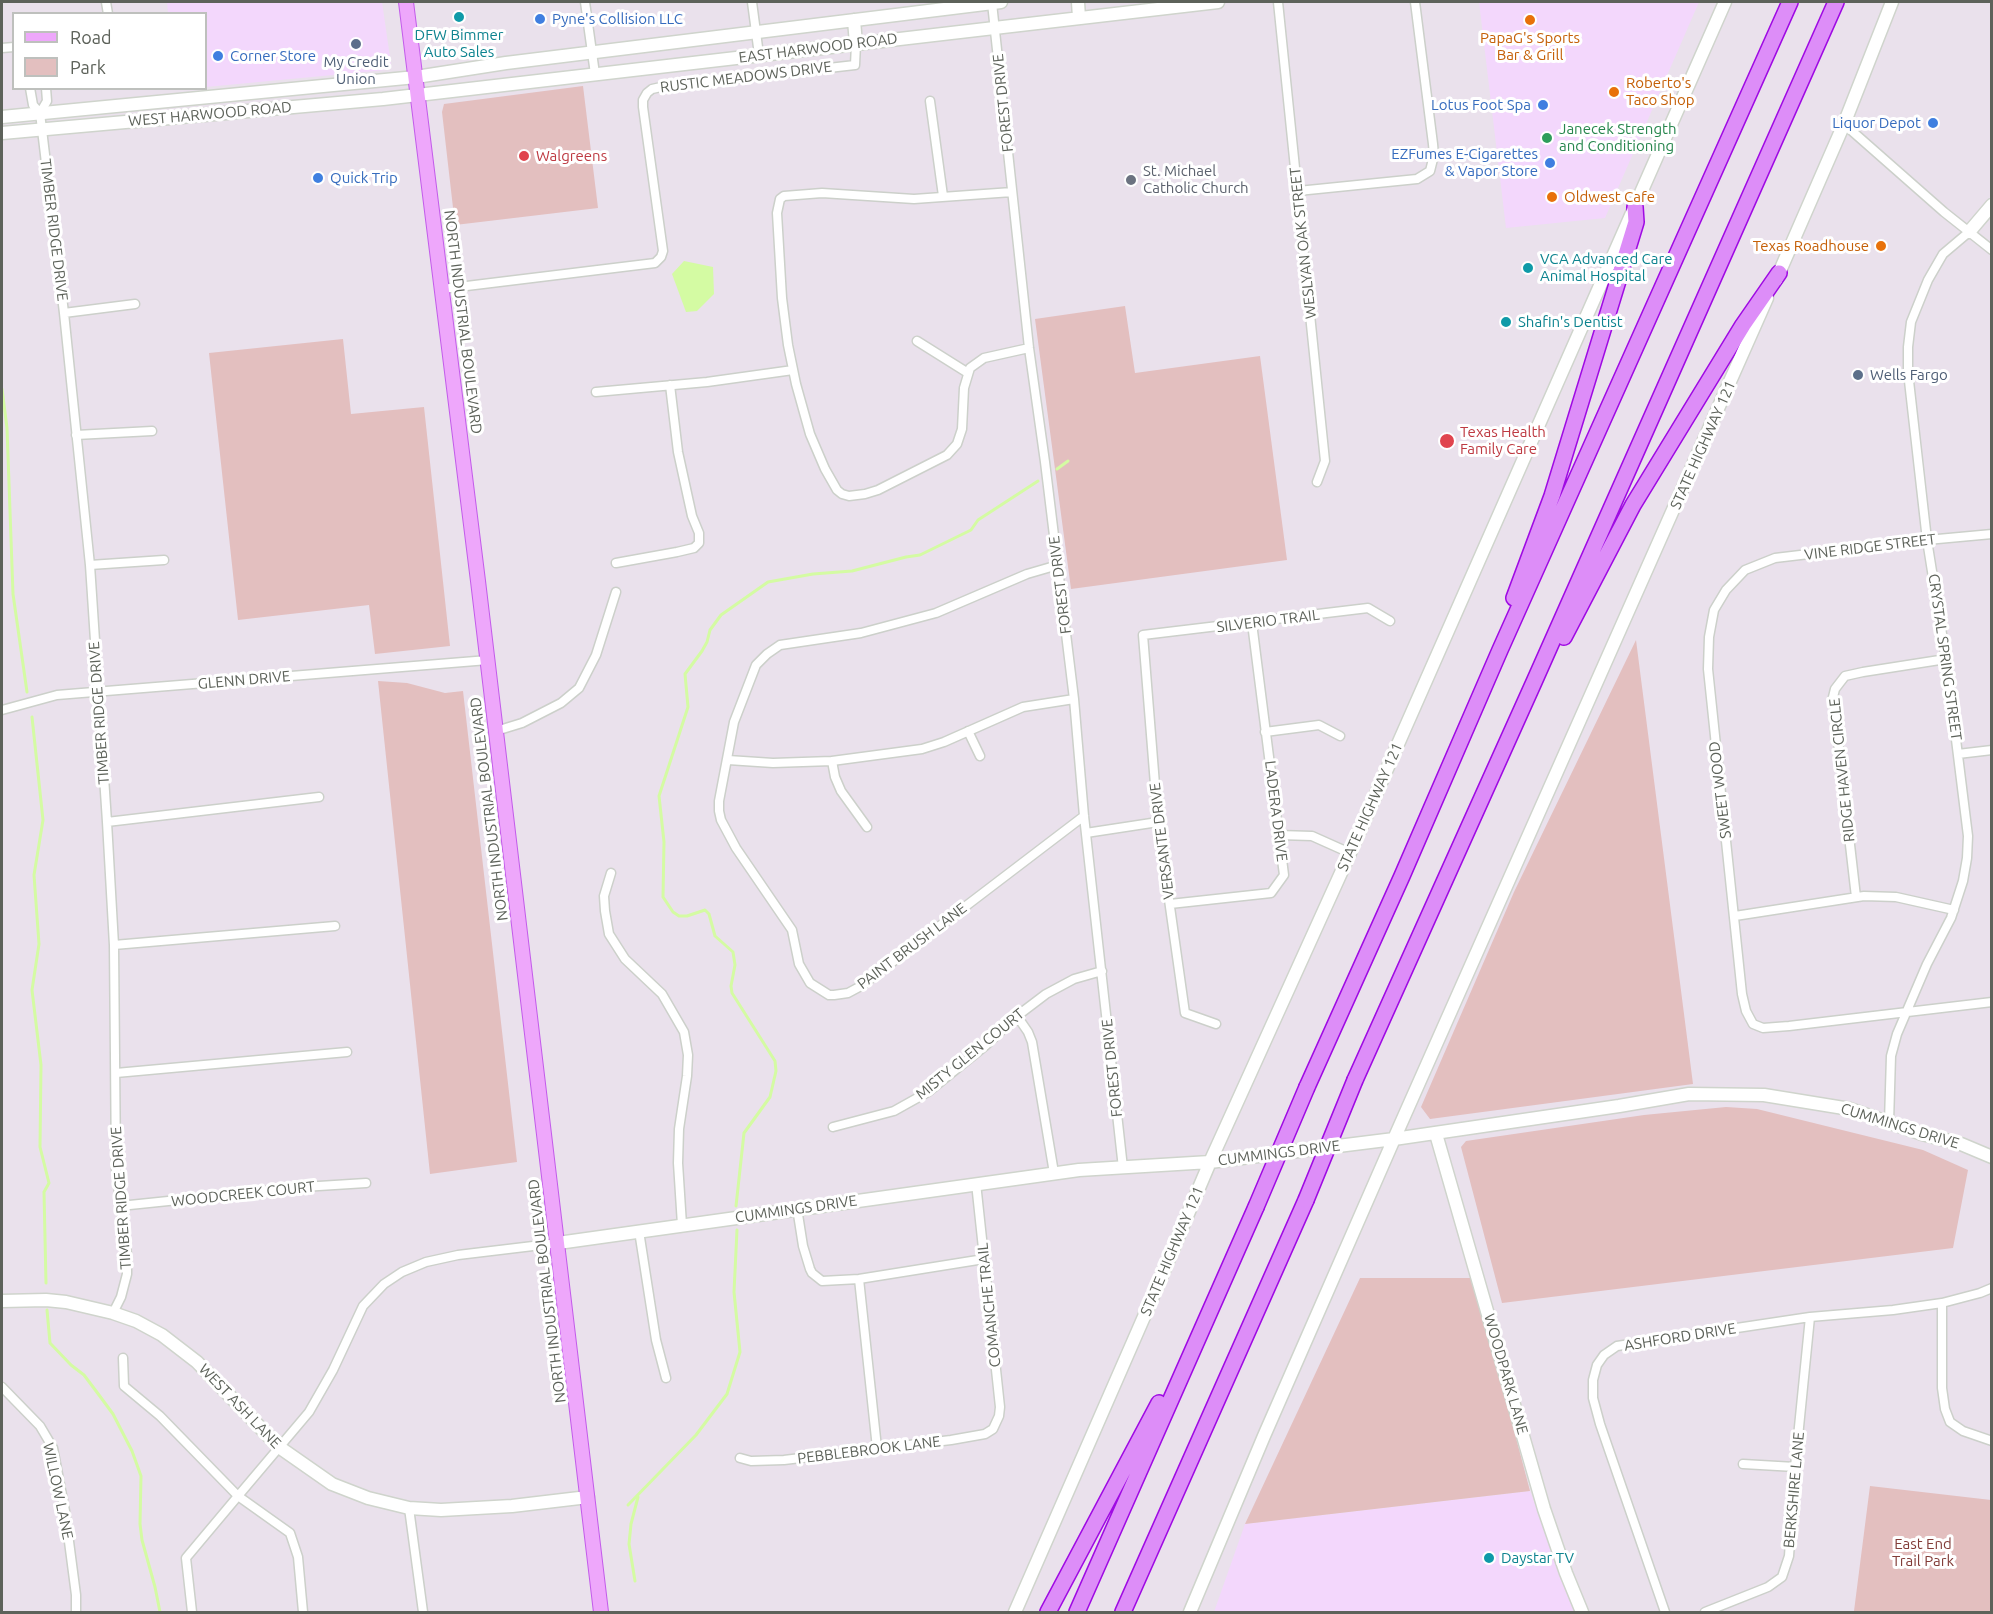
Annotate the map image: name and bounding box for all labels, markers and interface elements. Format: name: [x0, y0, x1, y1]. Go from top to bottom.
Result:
marker: DFW Bimmer Auto Sales: [452, 10, 466, 24]
place label: Pyne's Collision LLC: [552, 10, 683, 28]
legend: [12, 12, 207, 90]
marker: Pyne's Collision LLC: [533, 12, 547, 26]
marker: PapaG's Sports Bar & Grill: [1523, 13, 1537, 27]
place label: DFW Bimmer Auto Sales: [415, 26, 503, 61]
text: Road: [70, 27, 112, 47]
street label: EAST HARWOOD ROAD: [737, 29, 899, 67]
place label: PapaG's Sports Bar & Grill: [1480, 29, 1580, 64]
marker: My Credit Union: [349, 37, 363, 51]
place label: Corner Store: [230, 47, 316, 65]
marker: Corner Store: [211, 49, 225, 63]
place label: My Credit Union: [323, 53, 389, 88]
street label: FOREST DRIVE: [989, 53, 1017, 153]
text: Park: [70, 57, 106, 77]
street label: RUSTIC MEADOWS DRIVE: [659, 58, 833, 96]
place label: Roberto's Taco Shop: [1626, 74, 1695, 109]
marker: Roberto's Taco Shop: [1607, 85, 1621, 99]
place label: Lotus Foot Spa: [1431, 96, 1531, 114]
street label: WEST HARWOOD ROAD: [128, 98, 292, 130]
marker: Lotus Foot Spa: [1536, 98, 1550, 112]
place label: Liquor Depot: [1832, 114, 1921, 132]
marker: Liquor Depot: [1926, 116, 1940, 130]
place label: Janecek Strength and Conditioning: [1559, 120, 1677, 155]
marker: Janecek Strength and Conditioning: [1540, 131, 1554, 145]
place label: EZFumes E-Cigarettes & Vapor Store: [1391, 145, 1538, 180]
place label: Walgreens: [536, 147, 607, 165]
marker: Walgreens: [517, 149, 531, 163]
marker: EZFumes E-Cigarettes & Vapor Store: [1543, 156, 1557, 170]
street label: TIMBER RIDGE DRIVE: [36, 158, 72, 302]
place label: St. Michael Catholic Church: [1143, 162, 1249, 197]
street label: WESLYAN OAK STREET: [1286, 166, 1320, 320]
place label: Quick Trip: [330, 169, 398, 187]
marker: Quick Trip: [311, 171, 325, 185]
marker: St. Michael Catholic Church: [1124, 173, 1138, 187]
place label: Oldwest Cafe: [1564, 188, 1655, 206]
marker: Oldwest Cafe: [1545, 190, 1559, 204]
street label: NORTH INDUSTRIAL BOULEVARD: [440, 209, 486, 435]
place label: Texas Roadhouse: [1753, 237, 1869, 255]
marker: Texas Roadhouse: [1874, 239, 1888, 253]
place label: VCA Advanced Care Animal Hospital: [1540, 250, 1672, 285]
marker: VCA Advanced Care Animal Hospital: [1521, 261, 1535, 275]
place label: Shafin's Dentist: [1518, 313, 1623, 331]
marker: Shafin's Dentist: [1499, 315, 1513, 329]
place label: Wells Fargo: [1870, 366, 1948, 384]
marker: Wells Fargo: [1851, 368, 1865, 382]
street label: STATE HIGHWAY 121: [1667, 378, 1739, 512]
place label: Texas Health Family Care: [1460, 423, 1546, 458]
marker: Texas Health Family Care: [1438, 432, 1456, 450]
street label: VINE RIDGE STREET: [1803, 530, 1937, 564]
street label: FOREST DRIVE: [1045, 535, 1075, 635]
street label: CRYSTAL SPRING STREET: [1924, 573, 1966, 741]
street label: SILVERIO TRAIL: [1216, 606, 1320, 636]
street label: TIMBER RIDGE DRIVE: [85, 641, 113, 785]
street label: GLENN DRIVE: [197, 667, 291, 693]
street label: NORTH INDUSTRIAL BOULEVARD: [466, 696, 512, 922]
street label: RIDGE HAVEN CIRCLE: [1825, 697, 1859, 843]
street label: STATE HIGHWAY 121: [1334, 740, 1406, 874]
street label: SWEET WOOD: [1705, 740, 1735, 840]
street label: LADERA DRIVE: [1261, 760, 1291, 862]
street label: VERSANTE DRIVE: [1146, 782, 1178, 900]
street label: PAINT BRUSH LANE: [854, 899, 970, 993]
street label: MISTY GLEN COURT: [912, 1005, 1028, 1103]
street label: FOREST DRIVE: [1098, 1018, 1126, 1118]
street label: CUMMINGS DRIVE: [1839, 1099, 1961, 1153]
street label: TIMBER RIDGE DRIVE: [107, 1126, 135, 1270]
street label: CUMMINGS DRIVE: [1217, 1137, 1341, 1169]
street label: WOODCREEK COURT: [170, 1178, 316, 1210]
street label: NORTH INDUSTRIAL BOULEVARD: [524, 1178, 570, 1404]
street label: STATE HIGHWAY 121: [1137, 1183, 1207, 1319]
street label: CUMMINGS DRIVE: [734, 1192, 858, 1226]
street label: COMANCHE TRAIL: [974, 1242, 1004, 1368]
street label: WOODPARK LANE: [1480, 1312, 1532, 1436]
street label: ASHFORD DRIVE: [1623, 1319, 1737, 1355]
street label: WEST ASH LANE: [195, 1360, 285, 1452]
street label: BERKSHIRE LANE: [1780, 1431, 1808, 1549]
street label: PEBBLEBROOK LANE: [796, 1432, 942, 1468]
street label: WILLOW LANE: [39, 1441, 77, 1541]
park label: East End Trail Park: [1892, 1535, 1954, 1570]
place label: Daystar TV: [1501, 1549, 1574, 1567]
marker: Daystar TV: [1482, 1551, 1496, 1565]

